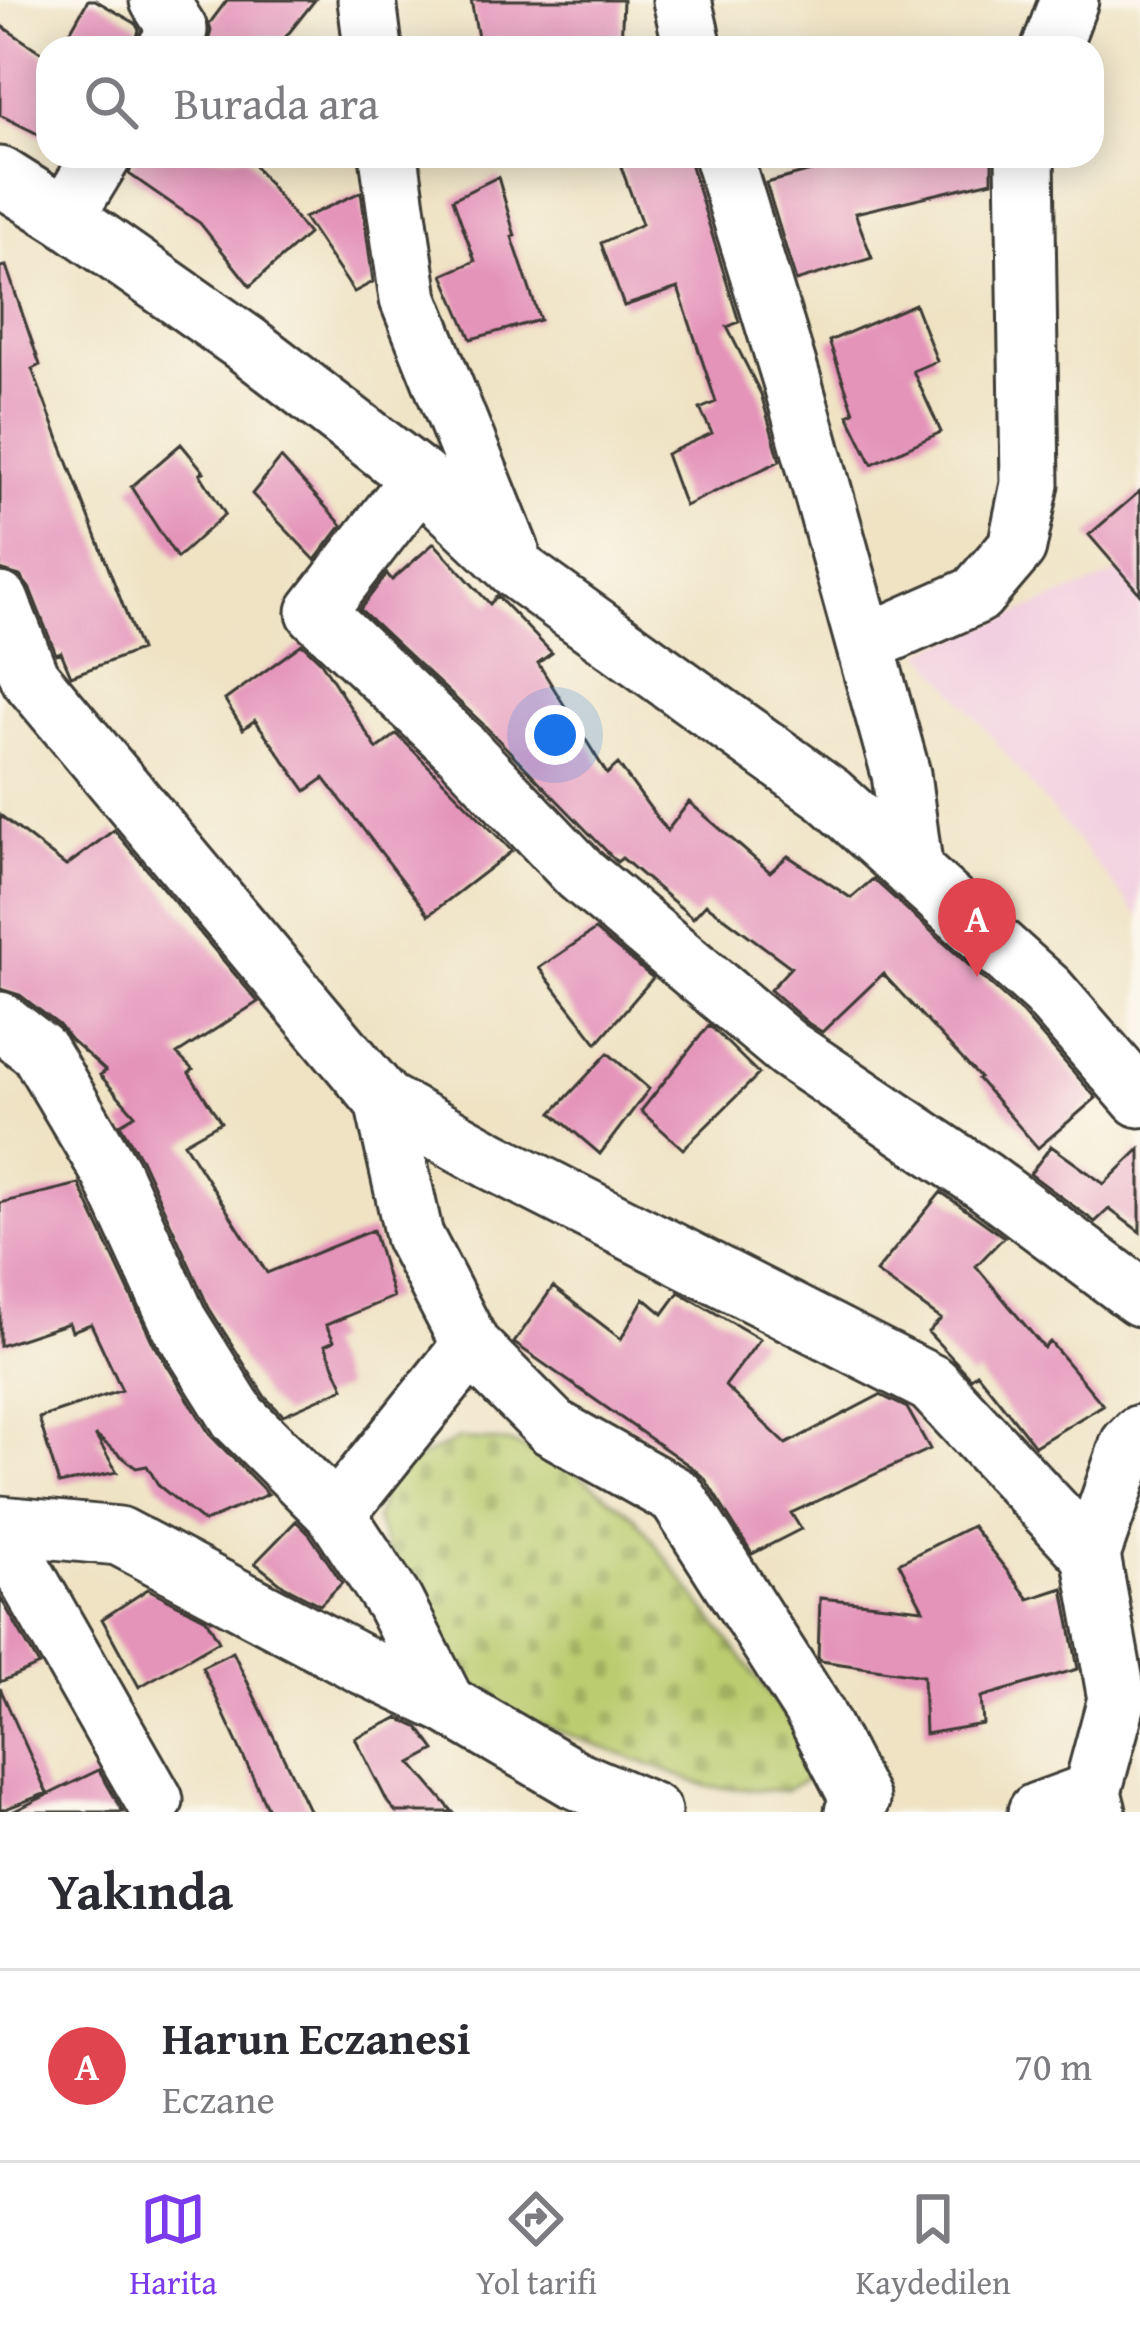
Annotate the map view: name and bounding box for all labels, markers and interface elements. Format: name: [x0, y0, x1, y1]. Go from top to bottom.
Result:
search box: [36, 36, 1104, 168]
icon: search: [78, 69, 144, 135]
text: Burada ara: [174, 70, 379, 135]
your location: [525, 705, 585, 765]
pin: A: [938, 878, 1016, 977]
text: Yakında: [48, 1853, 233, 1928]
text: Harun Eczanesi: [162, 2005, 471, 2070]
text: A: [75, 2037, 99, 2094]
text: 70 m: [1014, 2037, 1092, 2094]
text: Eczane: [162, 2070, 275, 2127]
tab: Harita: [129, 2186, 217, 2306]
tab: Yol tarifi: [476, 2186, 597, 2306]
tab: Kaydedilen: [856, 2186, 1011, 2306]

